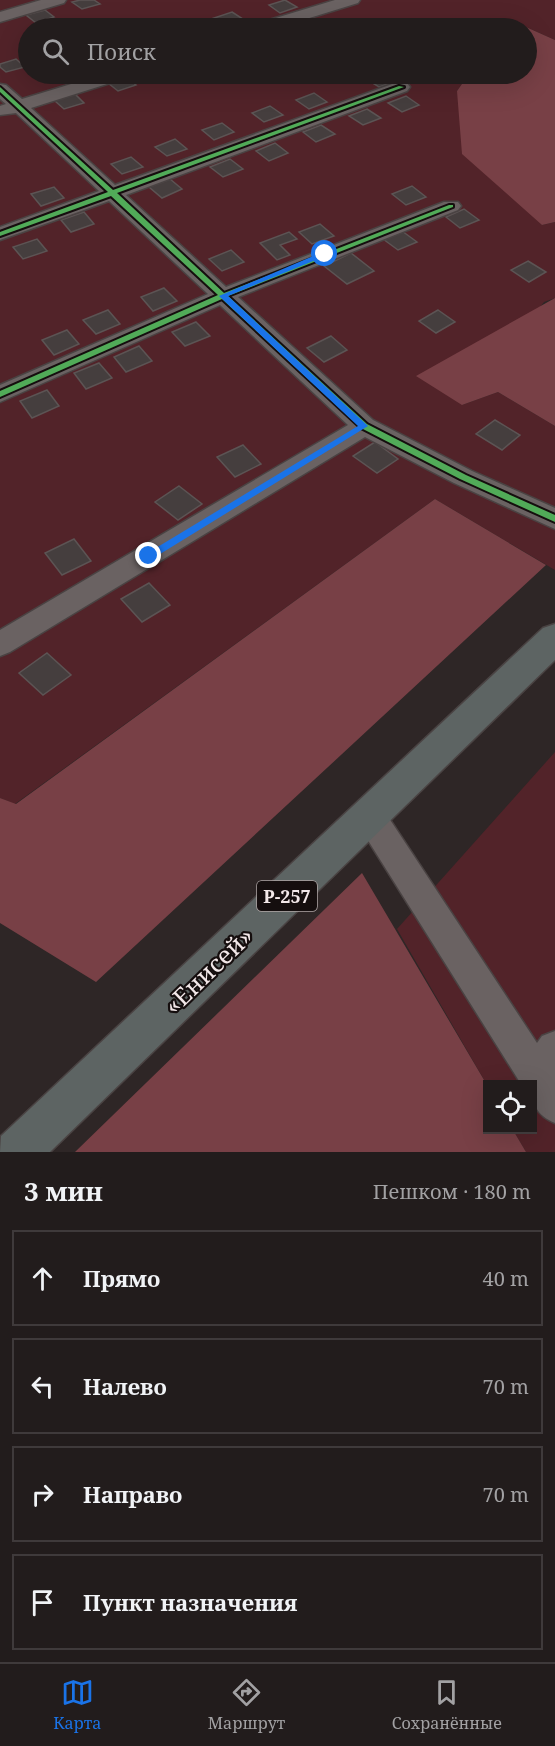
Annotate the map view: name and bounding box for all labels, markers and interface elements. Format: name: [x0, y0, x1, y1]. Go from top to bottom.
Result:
search box: [18, 18, 537, 84]
icon: search: [39, 35, 72, 68]
text: Поиск: [87, 36, 156, 66]
route start: [311, 240, 337, 266]
route end: [135, 542, 161, 568]
road number: Р-257: [257, 881, 317, 911]
street label: «Енисей»: [156, 919, 260, 1021]
map controls: [483, 1080, 537, 1134]
button: locate: [483, 1080, 537, 1134]
text: 3 мин: [24, 1173, 103, 1209]
text: Пешком · 180 m: [373, 1178, 531, 1205]
icon: ahead: [26, 1262, 59, 1295]
text: Прямо: [83, 1263, 160, 1293]
text: 40 m: [483, 1265, 529, 1292]
icon: left: [26, 1370, 59, 1403]
text: Налево: [83, 1371, 167, 1401]
text: 70 m: [483, 1373, 529, 1400]
icon: right: [26, 1478, 59, 1511]
text: Направо: [83, 1479, 182, 1509]
text: 70 m: [483, 1481, 529, 1508]
icon: arrive: [26, 1586, 59, 1619]
text: Пункт назначения: [83, 1587, 297, 1617]
tab: Карта: [53, 1676, 101, 1734]
tab: Маршрут: [208, 1676, 285, 1734]
tab: Сохранённые: [392, 1676, 502, 1734]

